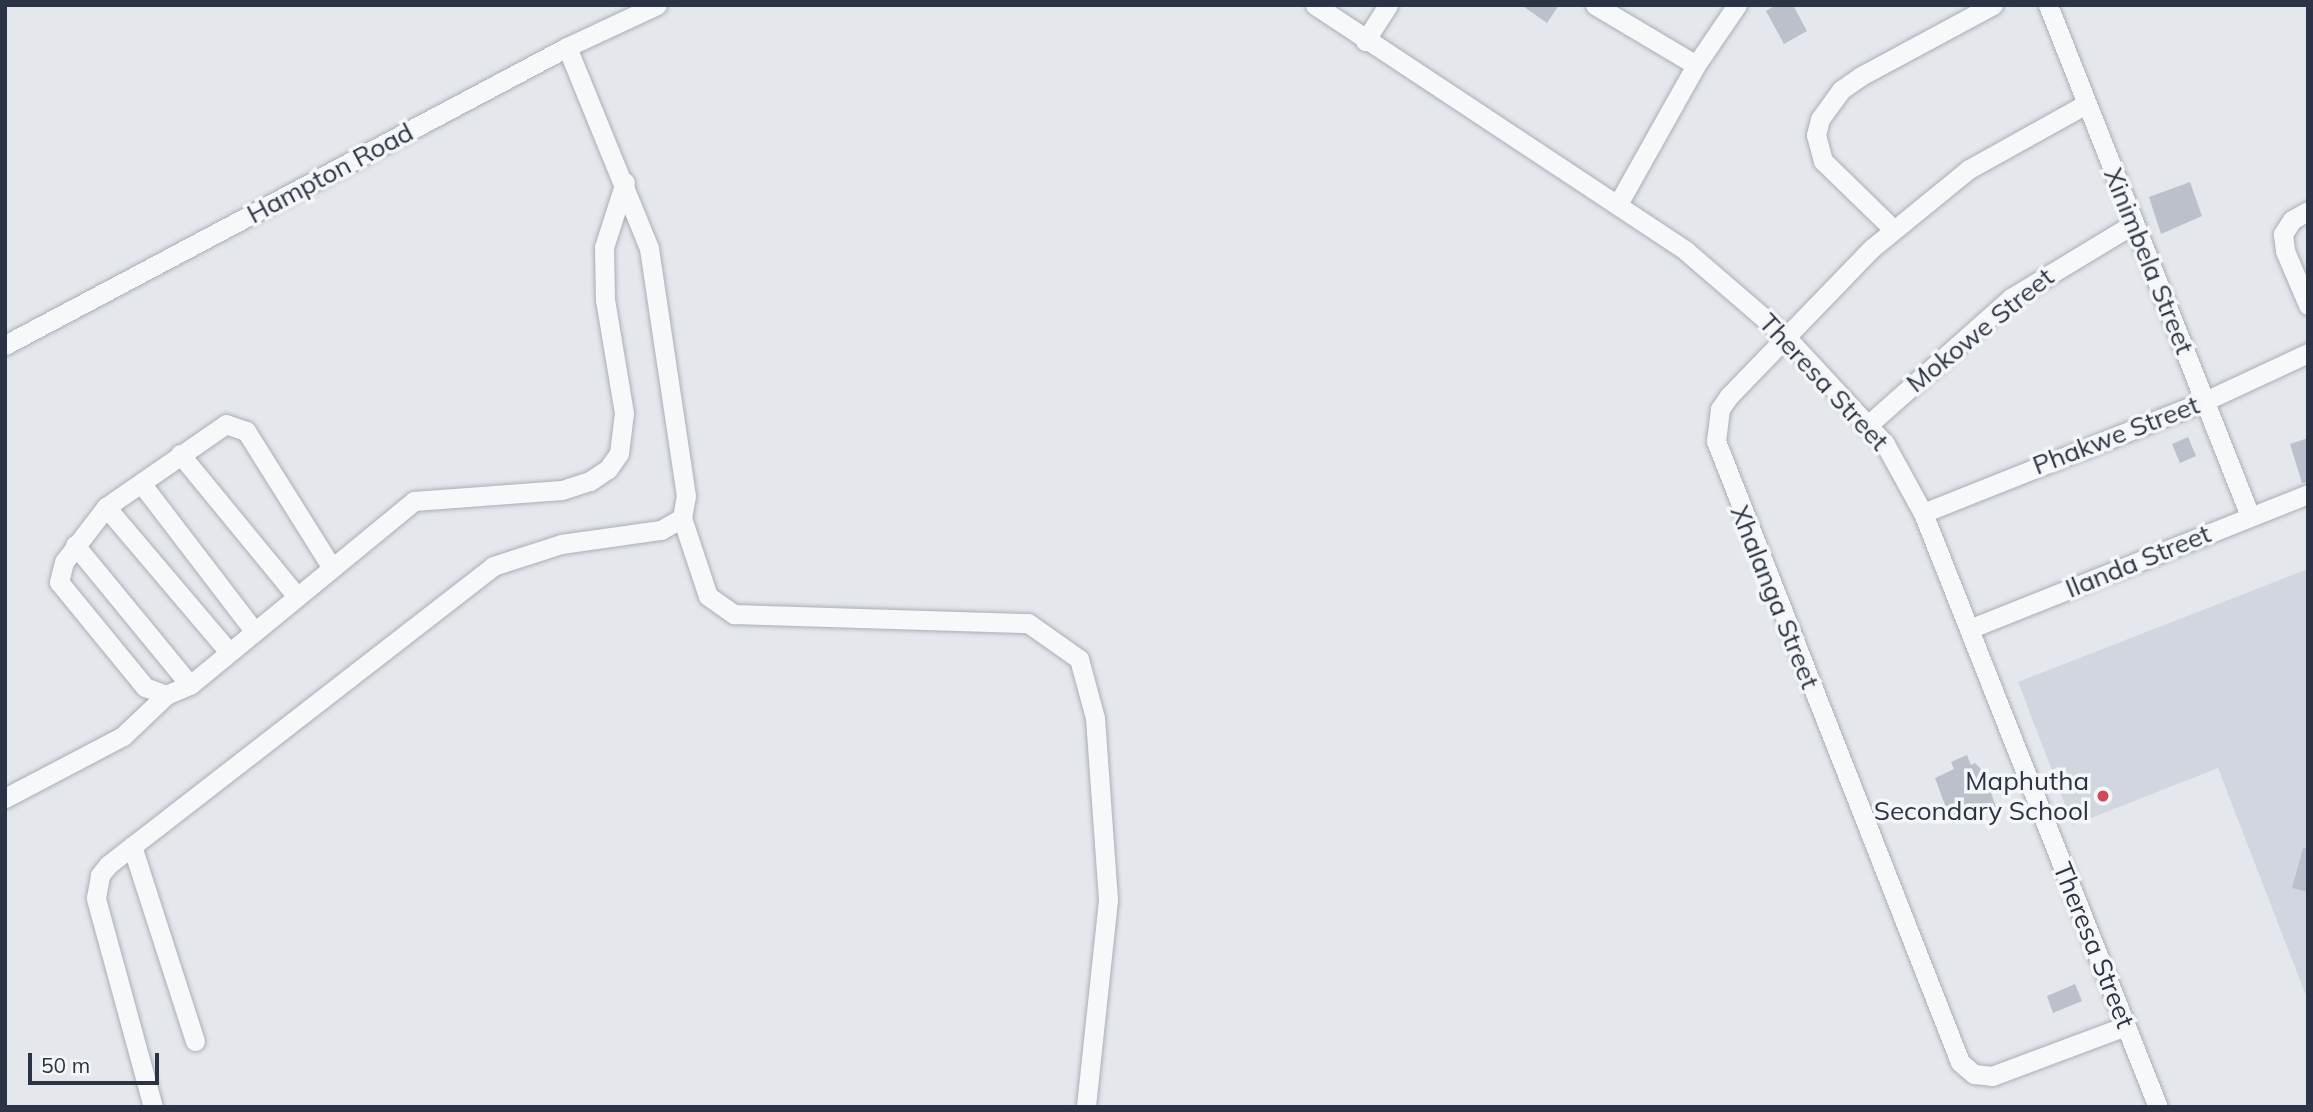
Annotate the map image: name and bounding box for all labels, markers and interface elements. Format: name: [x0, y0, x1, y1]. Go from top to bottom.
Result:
street label: Hampton Road: [242, 116, 418, 230]
street label: Xinimbela Street: [2098, 164, 2200, 358]
street label: Mokowe Street: [1900, 261, 2060, 399]
street label: Theresa Street: [1753, 307, 1895, 457]
street label: Phakwe Street: [2028, 389, 2204, 481]
street label: Xhalanga Street: [1724, 501, 1826, 693]
street label: Ilanda Street: [2061, 518, 2215, 604]
place label: Maphutha Secondary School: [1874, 765, 2089, 826]
marker: Maphutha Secondary School: [2095, 788, 2111, 804]
street label: Theresa Street: [2047, 858, 2141, 1032]
scale bar: [32, 1038, 163, 1082]
text: 50 m: [41, 1052, 90, 1078]

